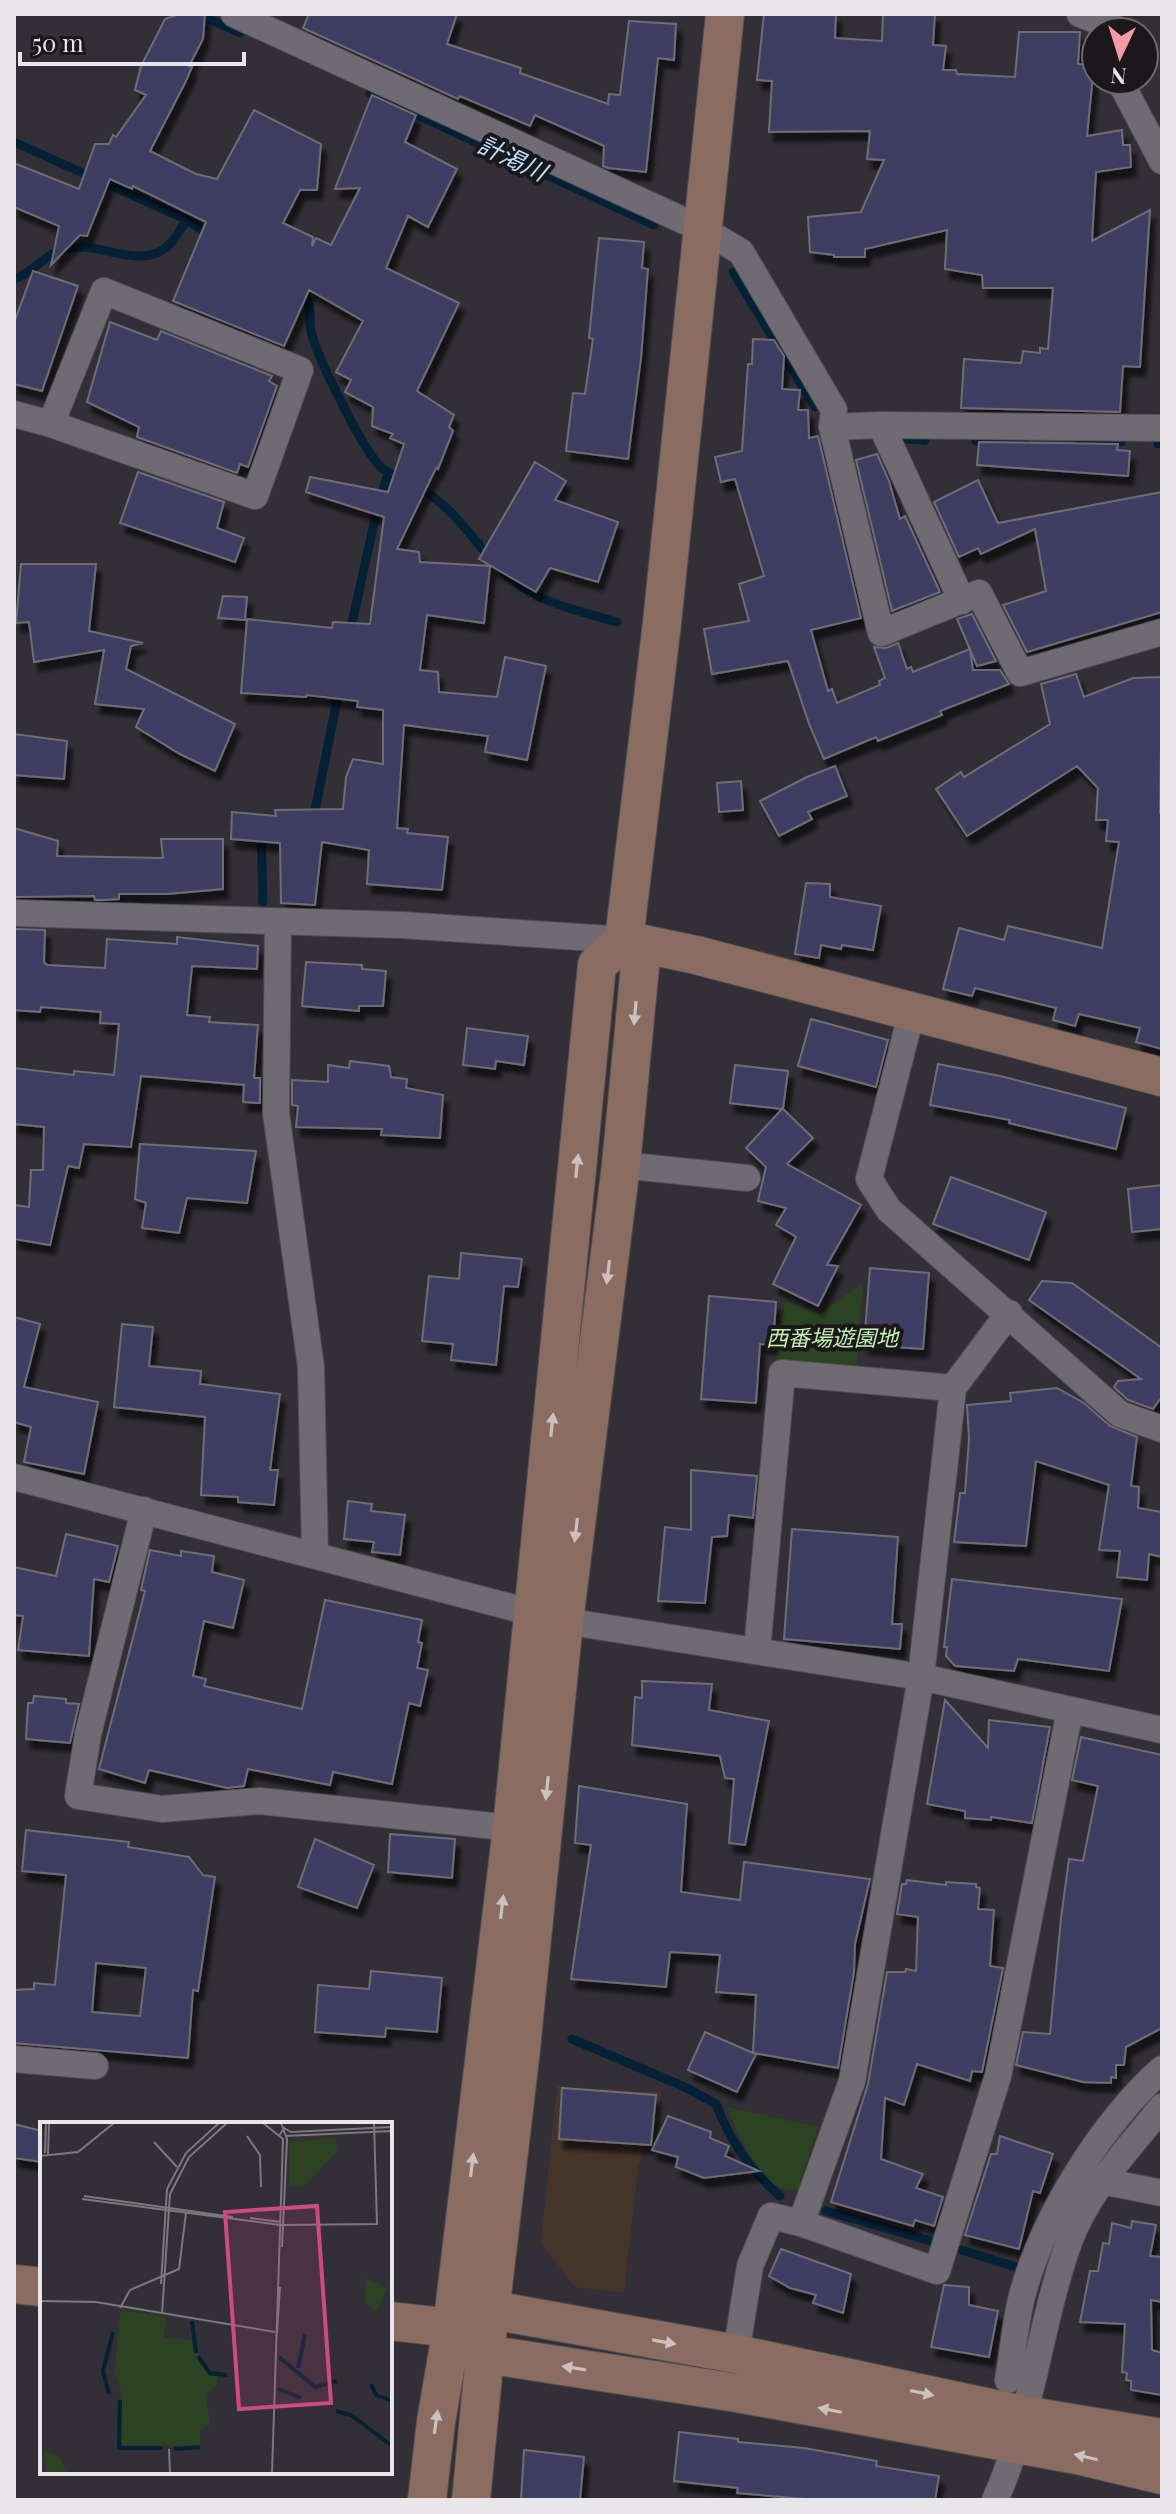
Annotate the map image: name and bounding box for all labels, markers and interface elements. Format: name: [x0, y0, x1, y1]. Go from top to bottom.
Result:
scale bar: [20, 16, 244, 66]
north arrow: [1080, 16, 1160, 96]
text: 50 m: [32, 26, 84, 58]
text: N: [1109, 61, 1128, 92]
water label: 計渇川: [473, 127, 555, 188]
one-way arrow: [629, 1001, 642, 1026]
one-way arrow: [571, 1153, 584, 1178]
one-way arrow: [601, 1260, 614, 1285]
park label: 西番場遊園地: [766, 1322, 900, 1352]
one-way arrow: [545, 1412, 558, 1437]
one-way arrow: [569, 1518, 582, 1543]
one-way arrow: [541, 1776, 554, 1801]
one-way arrow: [496, 1894, 509, 1919]
inset map: [40, 2122, 392, 2474]
one-way arrow: [465, 2152, 478, 2177]
one-way arrow: [651, 2336, 676, 2348]
one-way arrow: [561, 2361, 586, 2374]
one-way arrow: [909, 2387, 934, 2400]
one-way arrow: [818, 2404, 843, 2416]
one-way arrow: [430, 2410, 443, 2435]
one-way arrow: [1074, 2450, 1099, 2463]

